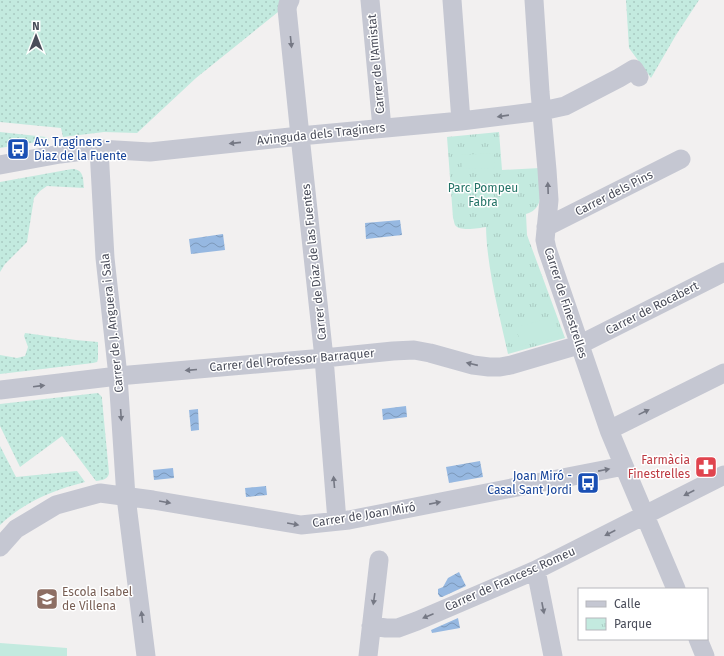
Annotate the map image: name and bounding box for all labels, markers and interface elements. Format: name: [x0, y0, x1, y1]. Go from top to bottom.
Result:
street label: Carrer de l'Amistat: [365, 13, 387, 114]
north arrow: [16, 16, 56, 56]
text: N: [32, 20, 40, 33]
one-way arrow: [287, 36, 294, 48]
one-way arrow: [497, 113, 510, 119]
street label: Avinguda dels Traginers: [256, 120, 386, 148]
place label: Av. Traginers - Diaz de la Fuente: [34, 135, 127, 163]
bus stop icon: Av. Traginers - Diaz de la Fuente: [5, 136, 31, 162]
one-way arrow: [229, 140, 241, 146]
street label: Carrer dels Pins: [573, 167, 656, 219]
park label: Parc Pompeu Fabra: [448, 181, 518, 209]
one-way arrow: [545, 181, 551, 194]
street label: Carrer de Díaz de las Fuentes: [299, 183, 329, 341]
street label: Carrer de Finestrelles: [541, 246, 591, 360]
street label: Carrer de J. Anguera i Sala: [98, 253, 126, 393]
street label: Carrer de Rocabert: [603, 278, 701, 337]
street label: Carrer del Professor Barraquer: [209, 346, 376, 374]
one-way arrow: [466, 361, 478, 367]
one-way arrow: [185, 366, 197, 373]
one-way arrow: [33, 383, 45, 389]
one-way arrow: [117, 409, 124, 421]
one-way arrow: [638, 409, 650, 415]
place label: Farmàcia Finestrelles: [628, 453, 690, 481]
pharmacy icon: Farmàcia Finestrelles: [693, 454, 719, 480]
one-way arrow: [598, 466, 610, 472]
place label: Joan Miró - Casal Sant Jordi: [487, 469, 572, 497]
bus stop icon: Joan Miró - Casal Sant Jordi: [575, 470, 601, 496]
one-way arrow: [330, 476, 337, 488]
one-way arrow: [683, 489, 695, 496]
one-way arrow: [159, 499, 171, 505]
street label: Carrer de Joan Miró: [311, 500, 417, 530]
one-way arrow: [429, 500, 441, 506]
one-way arrow: [287, 521, 299, 527]
one-way arrow: [604, 530, 615, 536]
street label: Carrer de Francesc Romeu: [443, 544, 577, 614]
place label: Escola Isabel de Villena: [62, 585, 133, 613]
school or university icon: Escola Isabel de Villena: [34, 586, 60, 612]
legend: [578, 588, 708, 640]
one-way arrow: [371, 593, 378, 605]
text: Calle: [614, 597, 641, 611]
one-way arrow: [541, 602, 547, 614]
one-way arrow: [138, 611, 145, 623]
one-way arrow: [422, 613, 433, 619]
text: Parque: [614, 617, 652, 631]

